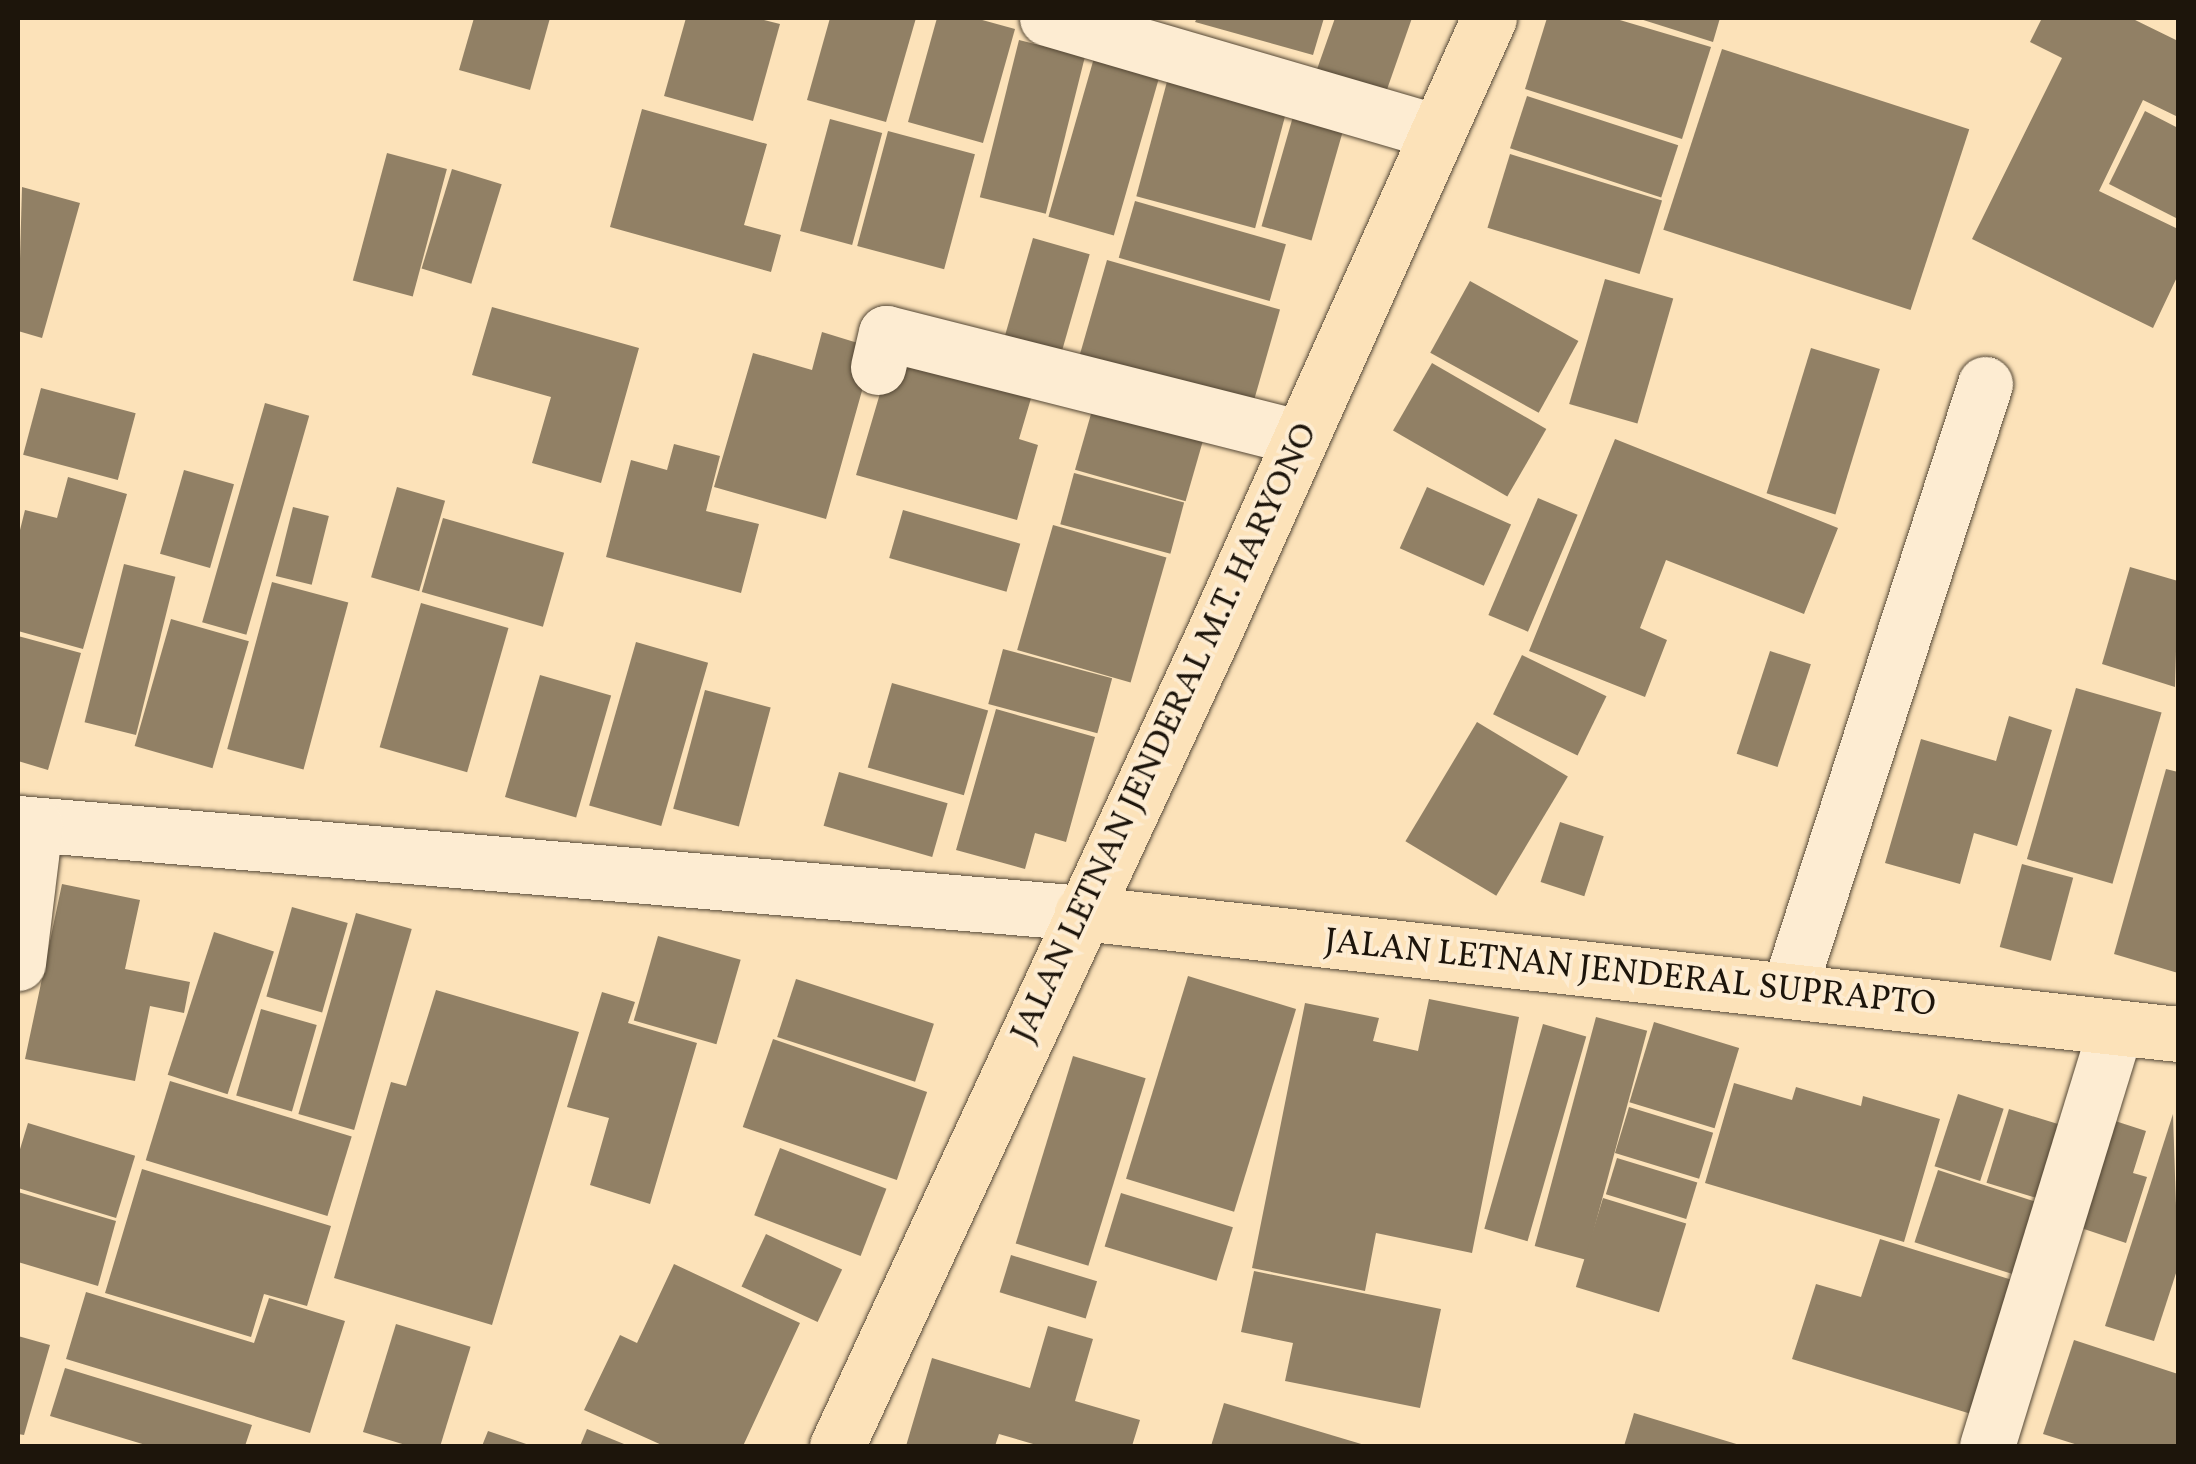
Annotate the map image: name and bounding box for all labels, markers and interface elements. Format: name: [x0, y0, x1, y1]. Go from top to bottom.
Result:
street label: JALAN LETNAN JENDERAL M.T. HARYONO: [1003, 417, 1327, 1049]
street label: JALAN LETNAN JENDERAL SUPRAPTO: [1323, 921, 1937, 1027]

